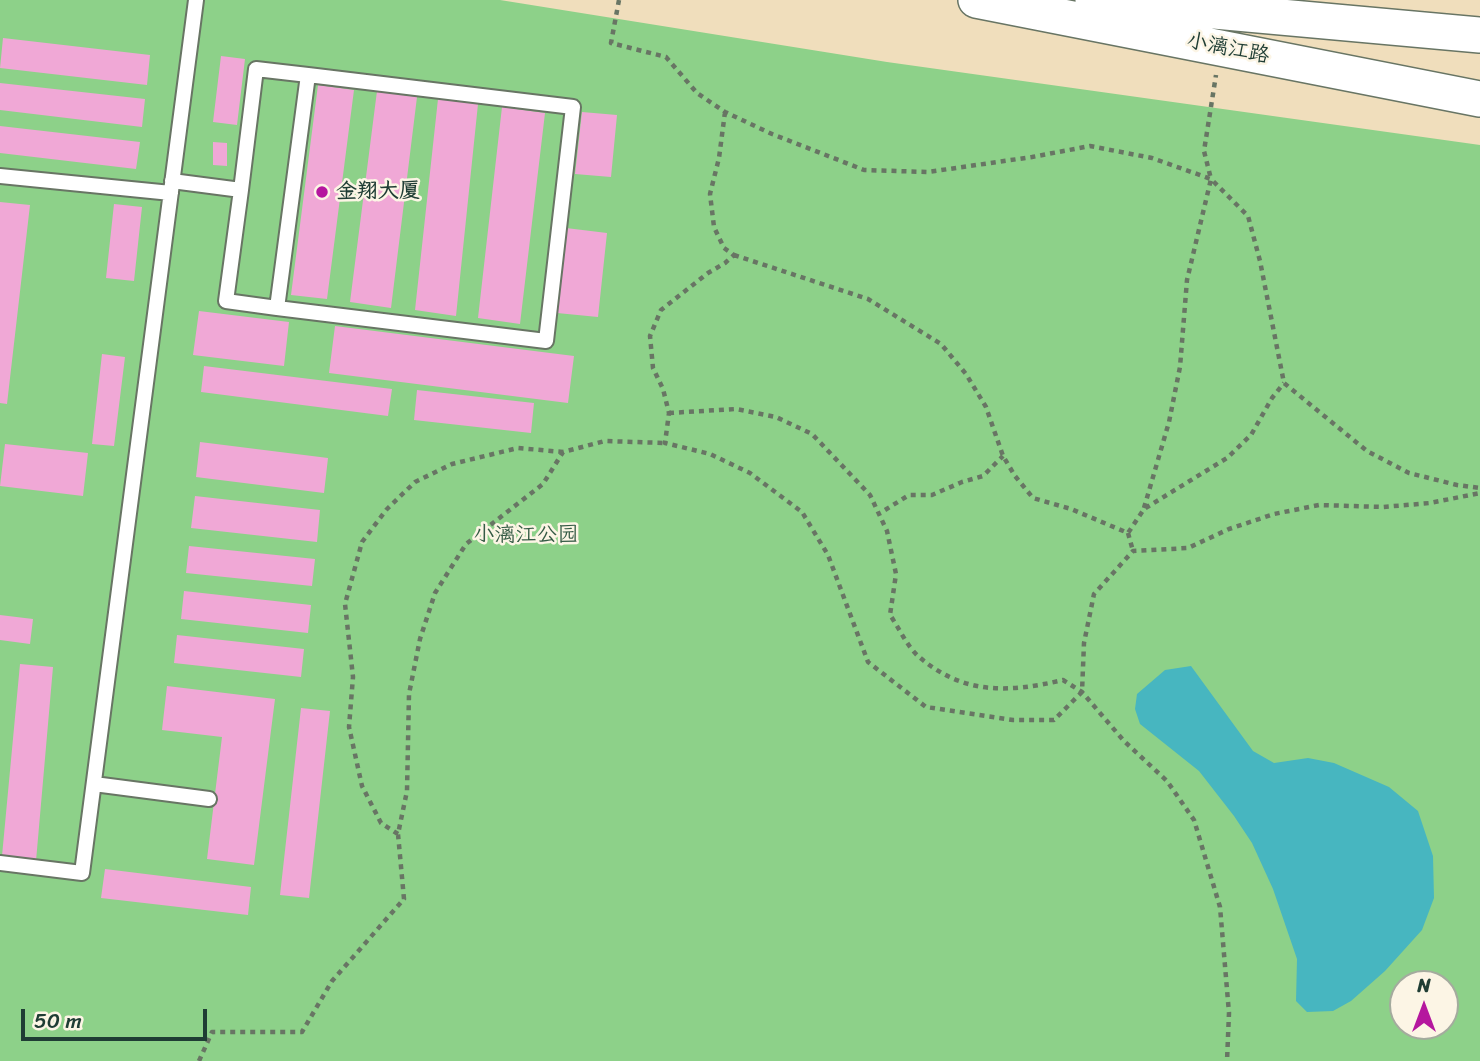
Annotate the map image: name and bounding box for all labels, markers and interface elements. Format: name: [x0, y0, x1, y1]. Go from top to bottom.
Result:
street label: 小漓江路: [1184, 29, 1272, 69]
place label: 金翔大厦: [336, 179, 420, 205]
marker: 金翔大厦: [314, 184, 330, 200]
park label: 小漓江公园: [474, 523, 578, 549]
text: N: [1417, 969, 1431, 1002]
north arrow: [1389, 970, 1459, 1040]
scale bar: [24, 995, 210, 1038]
text: 50 m: [34, 1002, 82, 1040]

